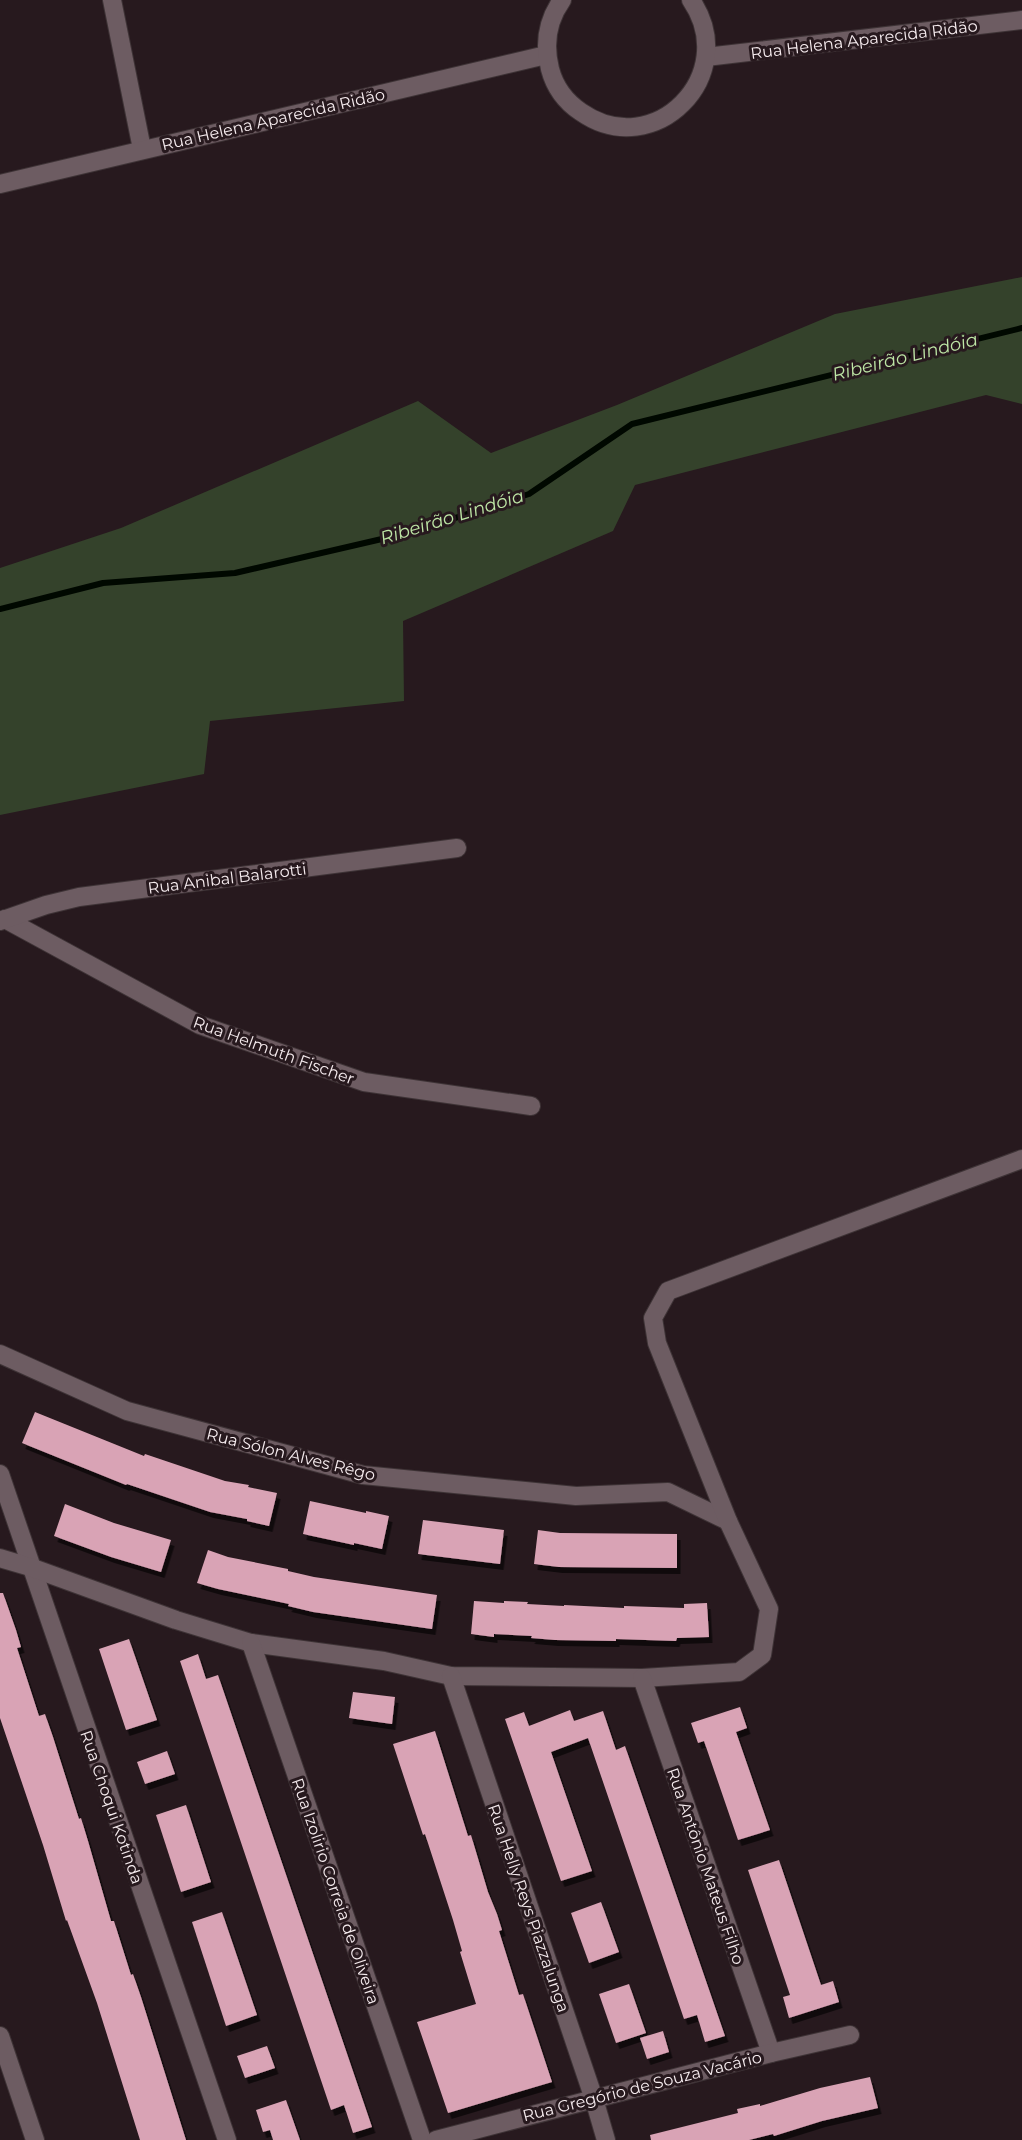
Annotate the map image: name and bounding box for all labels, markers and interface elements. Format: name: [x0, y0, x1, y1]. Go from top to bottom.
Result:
street label: Rua Helena Aparecida Ridão: [750, 16, 979, 63]
street label: Rua Helena Aparecida Ridão: [160, 85, 387, 154]
water label: Ribeirão Lindóia: [830, 328, 980, 386]
water label: Ribeirão Lindóia: [377, 485, 527, 549]
street label: Rua Anibal Balarotti: [147, 859, 308, 898]
street label: Rua Helmuth Fischer: [191, 1012, 357, 1089]
street label: Rua Sólon Alves Rêgo: [205, 1424, 377, 1485]
street label: Rua Choqui Kotinda: [76, 1728, 147, 1886]
street label: Rua Antônio Mateus Filho: [663, 1765, 748, 1967]
street label: Rua Izolirio Correia de Oliveira: [288, 1776, 383, 2007]
street label: Rua Helly Reys Piazzalunga: [484, 1802, 573, 2015]
street label: Rua Gregório de Souza Vacário: [520, 2048, 764, 2125]

